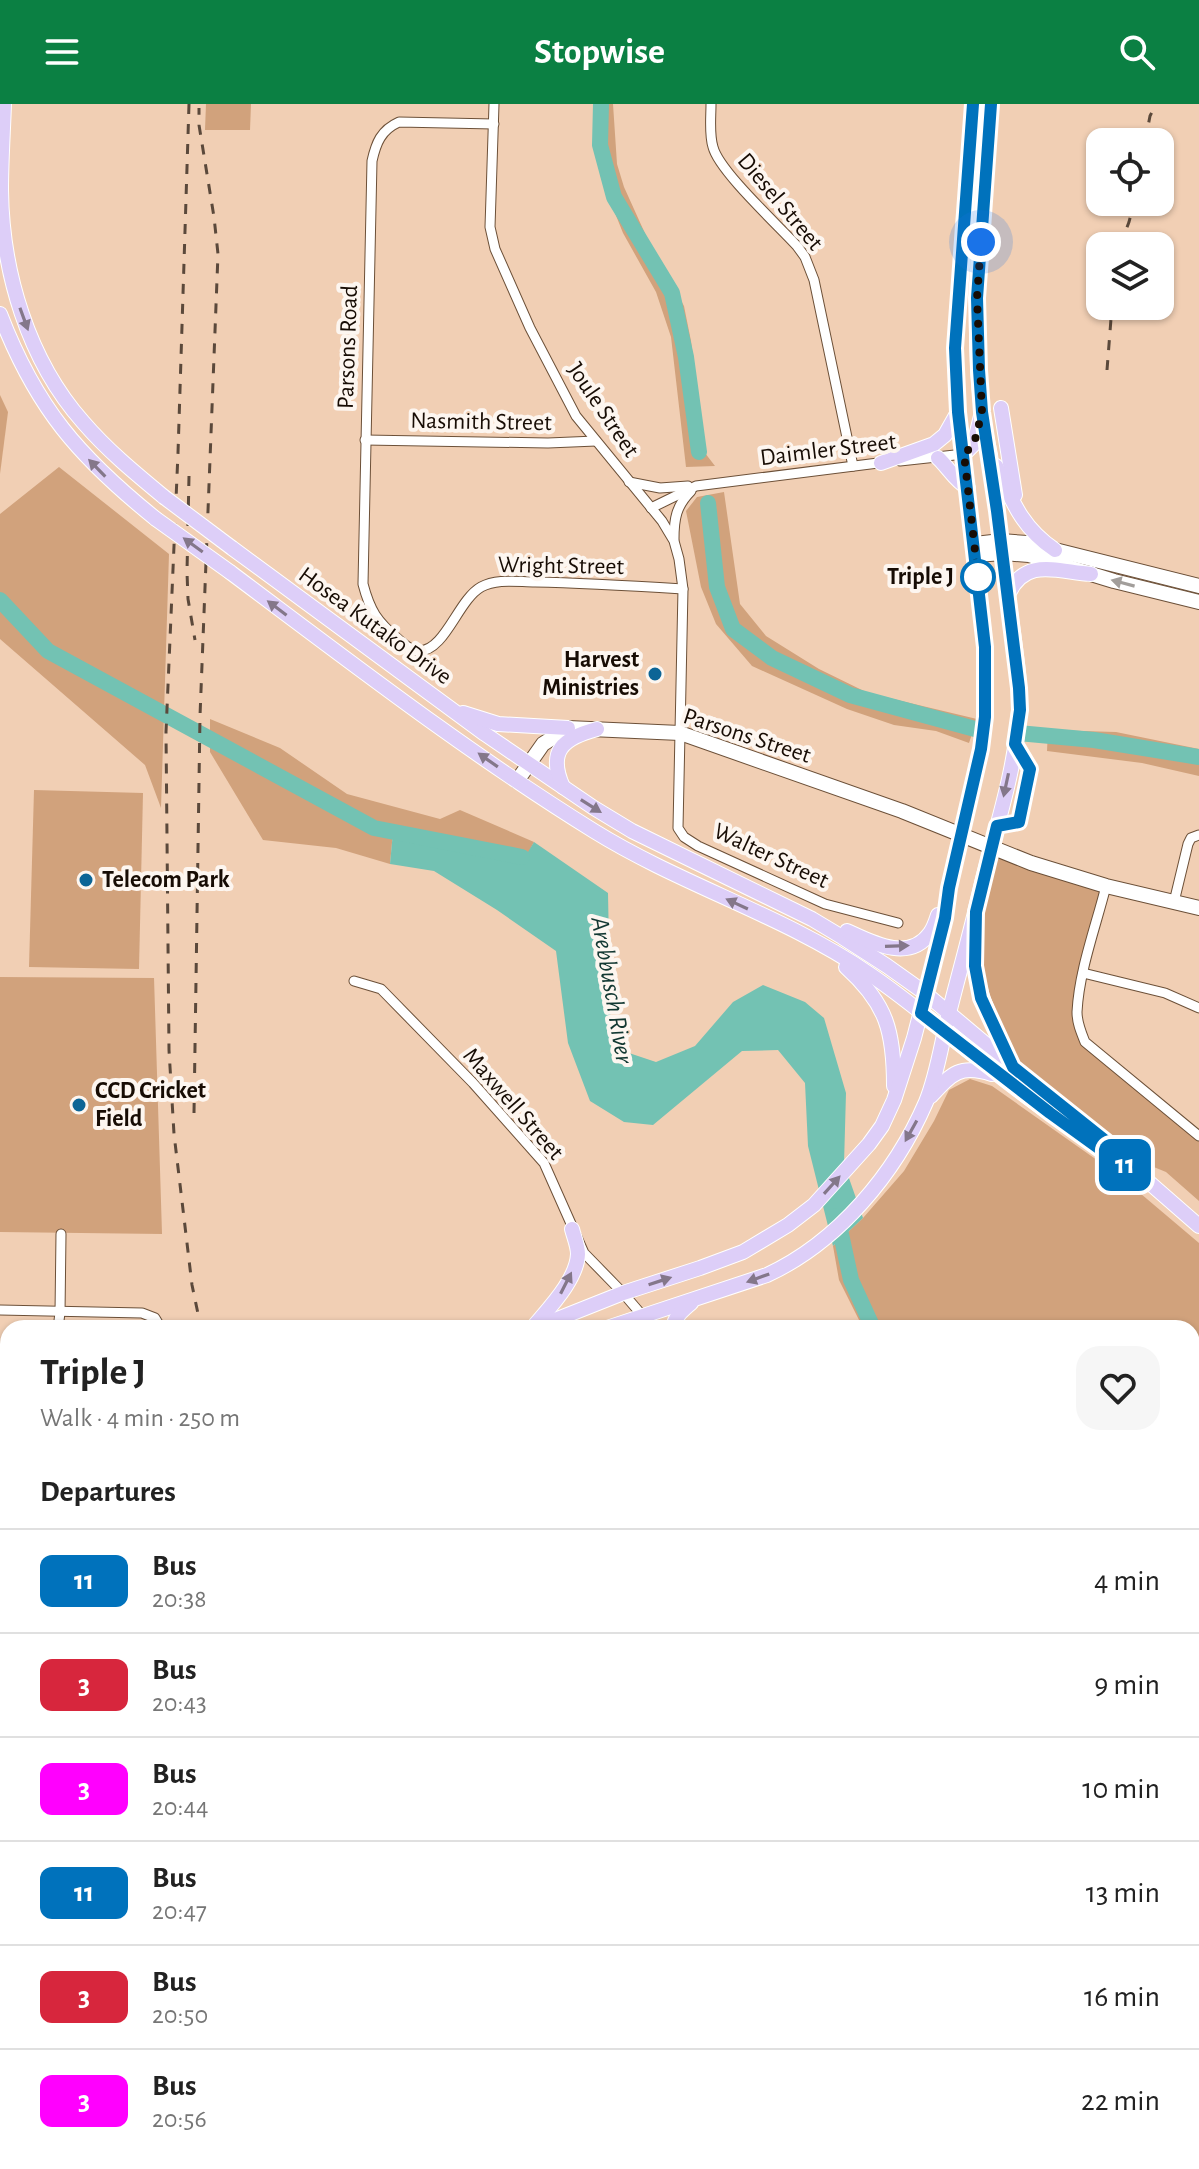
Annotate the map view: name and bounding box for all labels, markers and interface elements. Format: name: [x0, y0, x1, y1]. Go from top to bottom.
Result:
icon: menu: [40, 30, 84, 74]
icon: search: [1115, 30, 1159, 74]
text: Stopwise: [534, 34, 665, 70]
map controls: [1086, 128, 1174, 320]
button: locate: [1086, 128, 1174, 216]
street label: Diesel Street: [733, 149, 828, 255]
your location: [961, 222, 1001, 262]
button: layers: [1086, 232, 1174, 320]
street label: Parsons Road: [334, 285, 362, 409]
one-way arrow: [19, 308, 31, 332]
street label: Joule Street: [563, 358, 643, 462]
street label: Nasmith Street: [410, 409, 552, 435]
street label: Daimler Street: [759, 430, 898, 470]
one-way arrow: [89, 459, 107, 478]
one-way arrow: [183, 538, 204, 554]
street label: Wright Street: [498, 553, 625, 579]
marker: Triple J: [961, 560, 995, 594]
street label: Hosea Kutako Drive: [294, 563, 456, 689]
place label: Triple J: [887, 565, 954, 589]
one-way arrow: [1111, 577, 1136, 589]
one-way arrow: [267, 600, 287, 616]
place label: Harvest Ministries: [542, 648, 639, 700]
marker: Harvest Ministries: [646, 665, 664, 683]
street label: Parsons Street: [680, 704, 814, 768]
one-way arrow: [477, 753, 498, 768]
one-way arrow: [999, 773, 1012, 798]
one-way arrow: [580, 798, 602, 812]
street label: Walter Street: [710, 819, 832, 893]
place label: Telecom Park: [102, 868, 230, 892]
marker: Telecom Park: [77, 871, 95, 889]
one-way arrow: [725, 897, 748, 911]
water label: Arebbusch River: [586, 914, 638, 1067]
one-way arrow: [884, 940, 910, 953]
street label: Maxwell Street: [458, 1044, 568, 1165]
place label: CCD Cricket Field: [95, 1079, 206, 1131]
marker: CCD Cricket Field: [70, 1096, 88, 1114]
one-way arrow: [904, 1120, 918, 1142]
line badge: 11: [1089, 1139, 1161, 1191]
text: 11: [1115, 1151, 1135, 1179]
one-way arrow: [823, 1175, 841, 1194]
one-way arrow: [559, 1271, 573, 1294]
one-way arrow: [746, 1272, 770, 1285]
one-way arrow: [648, 1274, 672, 1287]
button: heart: [1076, 1346, 1160, 1430]
text: Triple J: [40, 1354, 146, 1392]
text: Walk · 4 min · 250 m: [40, 1405, 240, 1431]
text: Departures: [40, 1477, 176, 1507]
text: Bus: [152, 1551, 197, 1581]
text: 4 min: [1094, 1566, 1160, 1596]
text: 11: [74, 1567, 94, 1595]
text: 20:38: [152, 1586, 207, 1612]
text: Bus: [152, 1655, 197, 1685]
text: 9 min: [1094, 1670, 1160, 1700]
text: 3: [78, 1671, 90, 1699]
text: 20:43: [152, 1690, 207, 1716]
text: Bus: [152, 1759, 197, 1789]
text: 10 min: [1082, 1774, 1160, 1804]
text: 3: [78, 1775, 90, 1803]
text: 20:44: [152, 1794, 209, 1820]
text: Bus: [152, 1863, 197, 1893]
text: 13 min: [1086, 1878, 1160, 1908]
text: 11: [74, 1879, 94, 1907]
text: 20:47: [152, 1898, 207, 1924]
text: Bus: [152, 1967, 197, 1997]
text: 16 min: [1084, 1982, 1160, 2012]
text: 3: [78, 1983, 90, 2011]
text: 20:50: [152, 2002, 208, 2028]
text: Bus: [152, 2071, 197, 2101]
text: 22 min: [1081, 2086, 1160, 2116]
text: 3: [78, 2087, 90, 2115]
text: 20:56: [152, 2106, 207, 2132]

